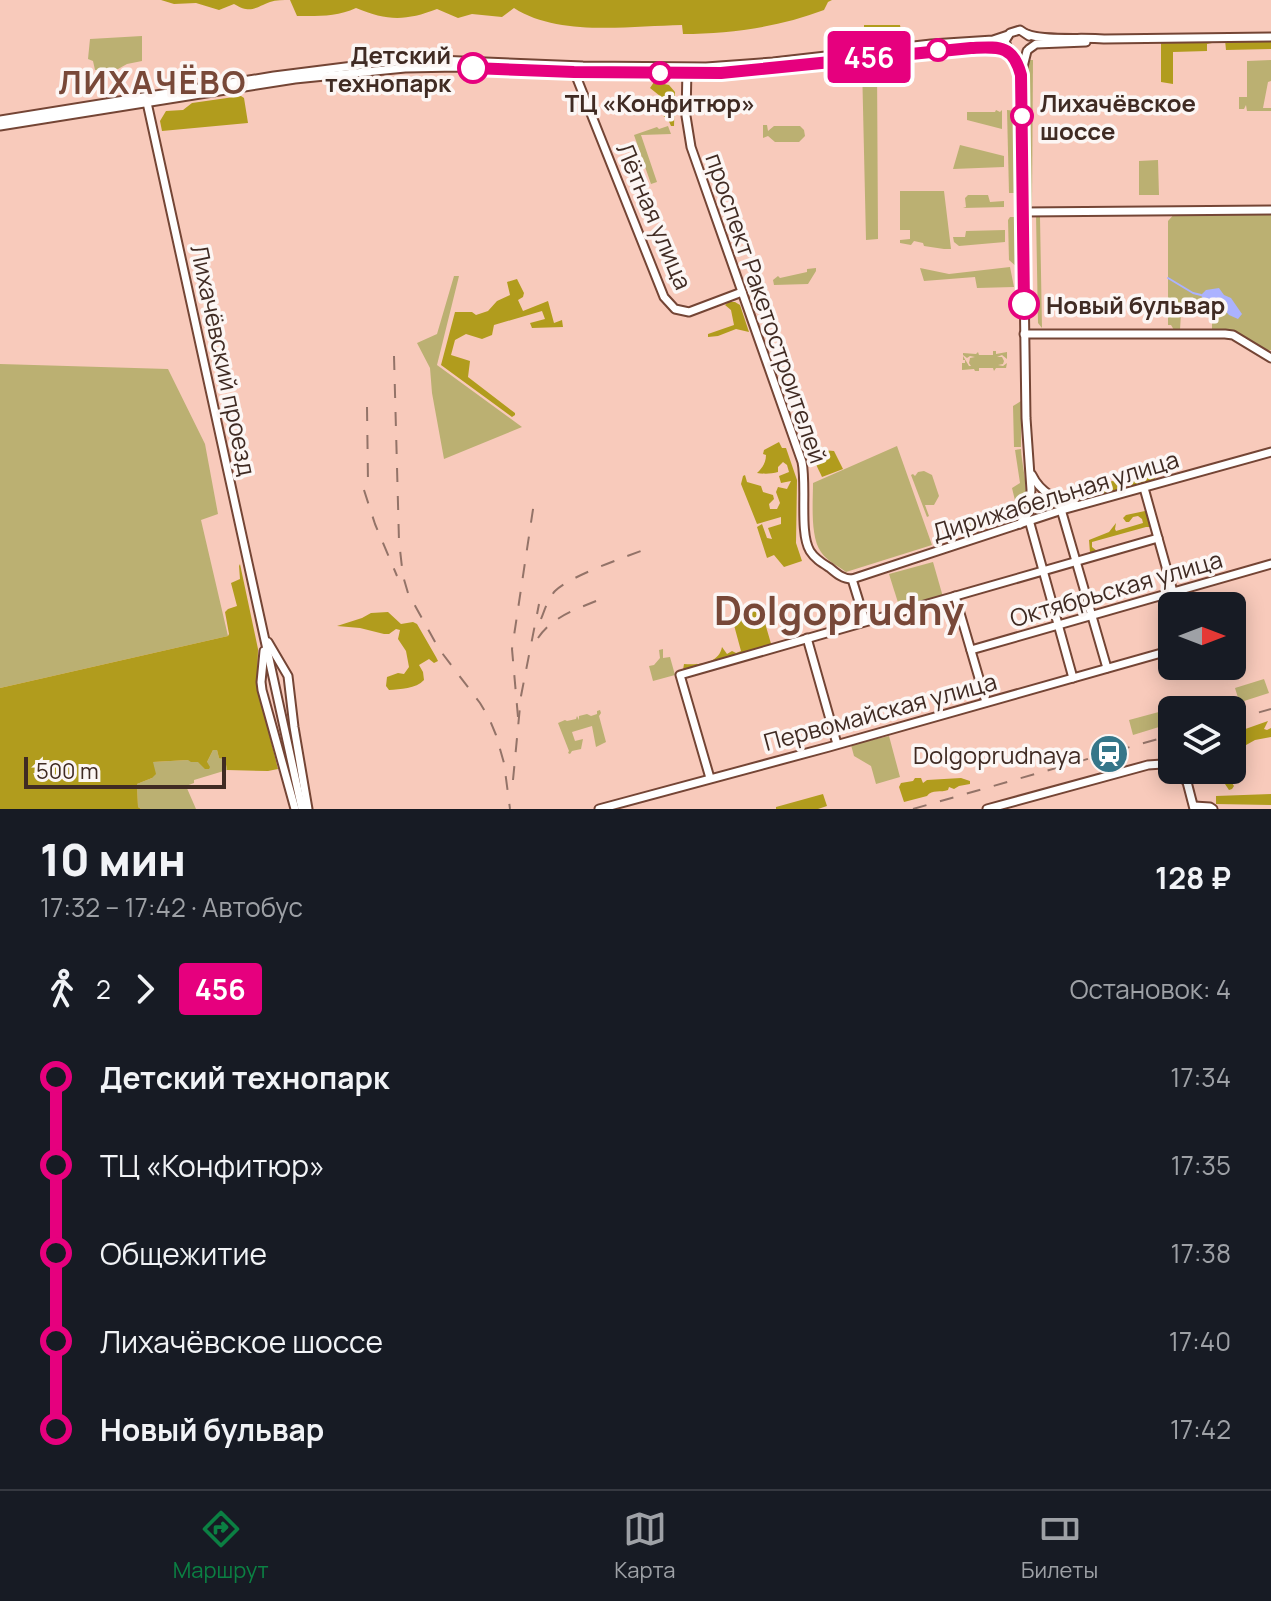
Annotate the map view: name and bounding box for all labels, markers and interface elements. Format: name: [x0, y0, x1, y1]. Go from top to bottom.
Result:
line badge: 456: [823, 31, 915, 83]
place label: Детский технопарк: [325, 38, 452, 99]
text: 456: [844, 38, 894, 76]
unlabelled marker: [927, 39, 949, 61]
marker: Детский технопарк: [458, 53, 488, 83]
district label: ЛИХАЧЁВО: [58, 60, 248, 104]
marker: ТЦ «Конфитюр»: [649, 62, 671, 84]
place label: ТЦ «Конфитюр»: [565, 86, 755, 119]
place label: Лихачёвское шоссе: [1040, 86, 1196, 147]
marker: Лихачёвское шоссе: [1011, 105, 1033, 127]
street label: Лётная улица: [609, 138, 701, 294]
street label: проспект Ракетостроителей: [698, 149, 836, 467]
street label: Лихачёвский проезд: [183, 241, 265, 479]
place label: Новый бульвар: [1046, 288, 1225, 321]
marker: Новый бульвар: [1009, 289, 1039, 319]
street label: Дирижабельная улица: [928, 442, 1182, 548]
street label: Октябрьская улица: [1006, 542, 1226, 634]
district label: Dolgoprudny: [714, 582, 965, 637]
north arrow: [1158, 592, 1246, 680]
map controls: [1158, 592, 1246, 784]
street label: Первомайская улица: [760, 664, 1000, 758]
button: layers: [1158, 696, 1246, 784]
station icon: Dolgoprudnaya: [1088, 733, 1130, 775]
place label: Dolgoprudnaya: [913, 738, 1081, 771]
scale bar: [24, 753, 226, 789]
text: 500 m: [36, 756, 99, 786]
text: 10 мин: [40, 829, 186, 889]
text: 128 ₽: [1155, 857, 1231, 898]
text: 17:32 – 17:42 · Автобус: [40, 889, 303, 925]
icon: walk: [40, 967, 84, 1011]
icon: forward: [123, 967, 167, 1011]
text: 456: [195, 970, 246, 1008]
text: 2: [96, 971, 111, 1007]
text: Остановок: 4: [1070, 971, 1231, 1007]
text: Детский технопарк: [100, 1057, 389, 1098]
text: 17:34: [1170, 1059, 1231, 1095]
text: ТЦ «Конфитюр»: [100, 1145, 325, 1186]
text: 17:35: [1171, 1147, 1231, 1183]
text: Общежитие: [100, 1233, 267, 1274]
text: 17:38: [1171, 1235, 1231, 1271]
text: Лихачёвское шоссе: [100, 1321, 383, 1362]
text: 17:40: [1169, 1323, 1231, 1359]
text: Новый бульвар: [100, 1409, 324, 1450]
text: 17:42: [1170, 1411, 1231, 1447]
tab: Маршрут: [173, 1507, 269, 1585]
tab: Карта: [614, 1507, 675, 1585]
tab: Билеты: [1021, 1507, 1098, 1585]

